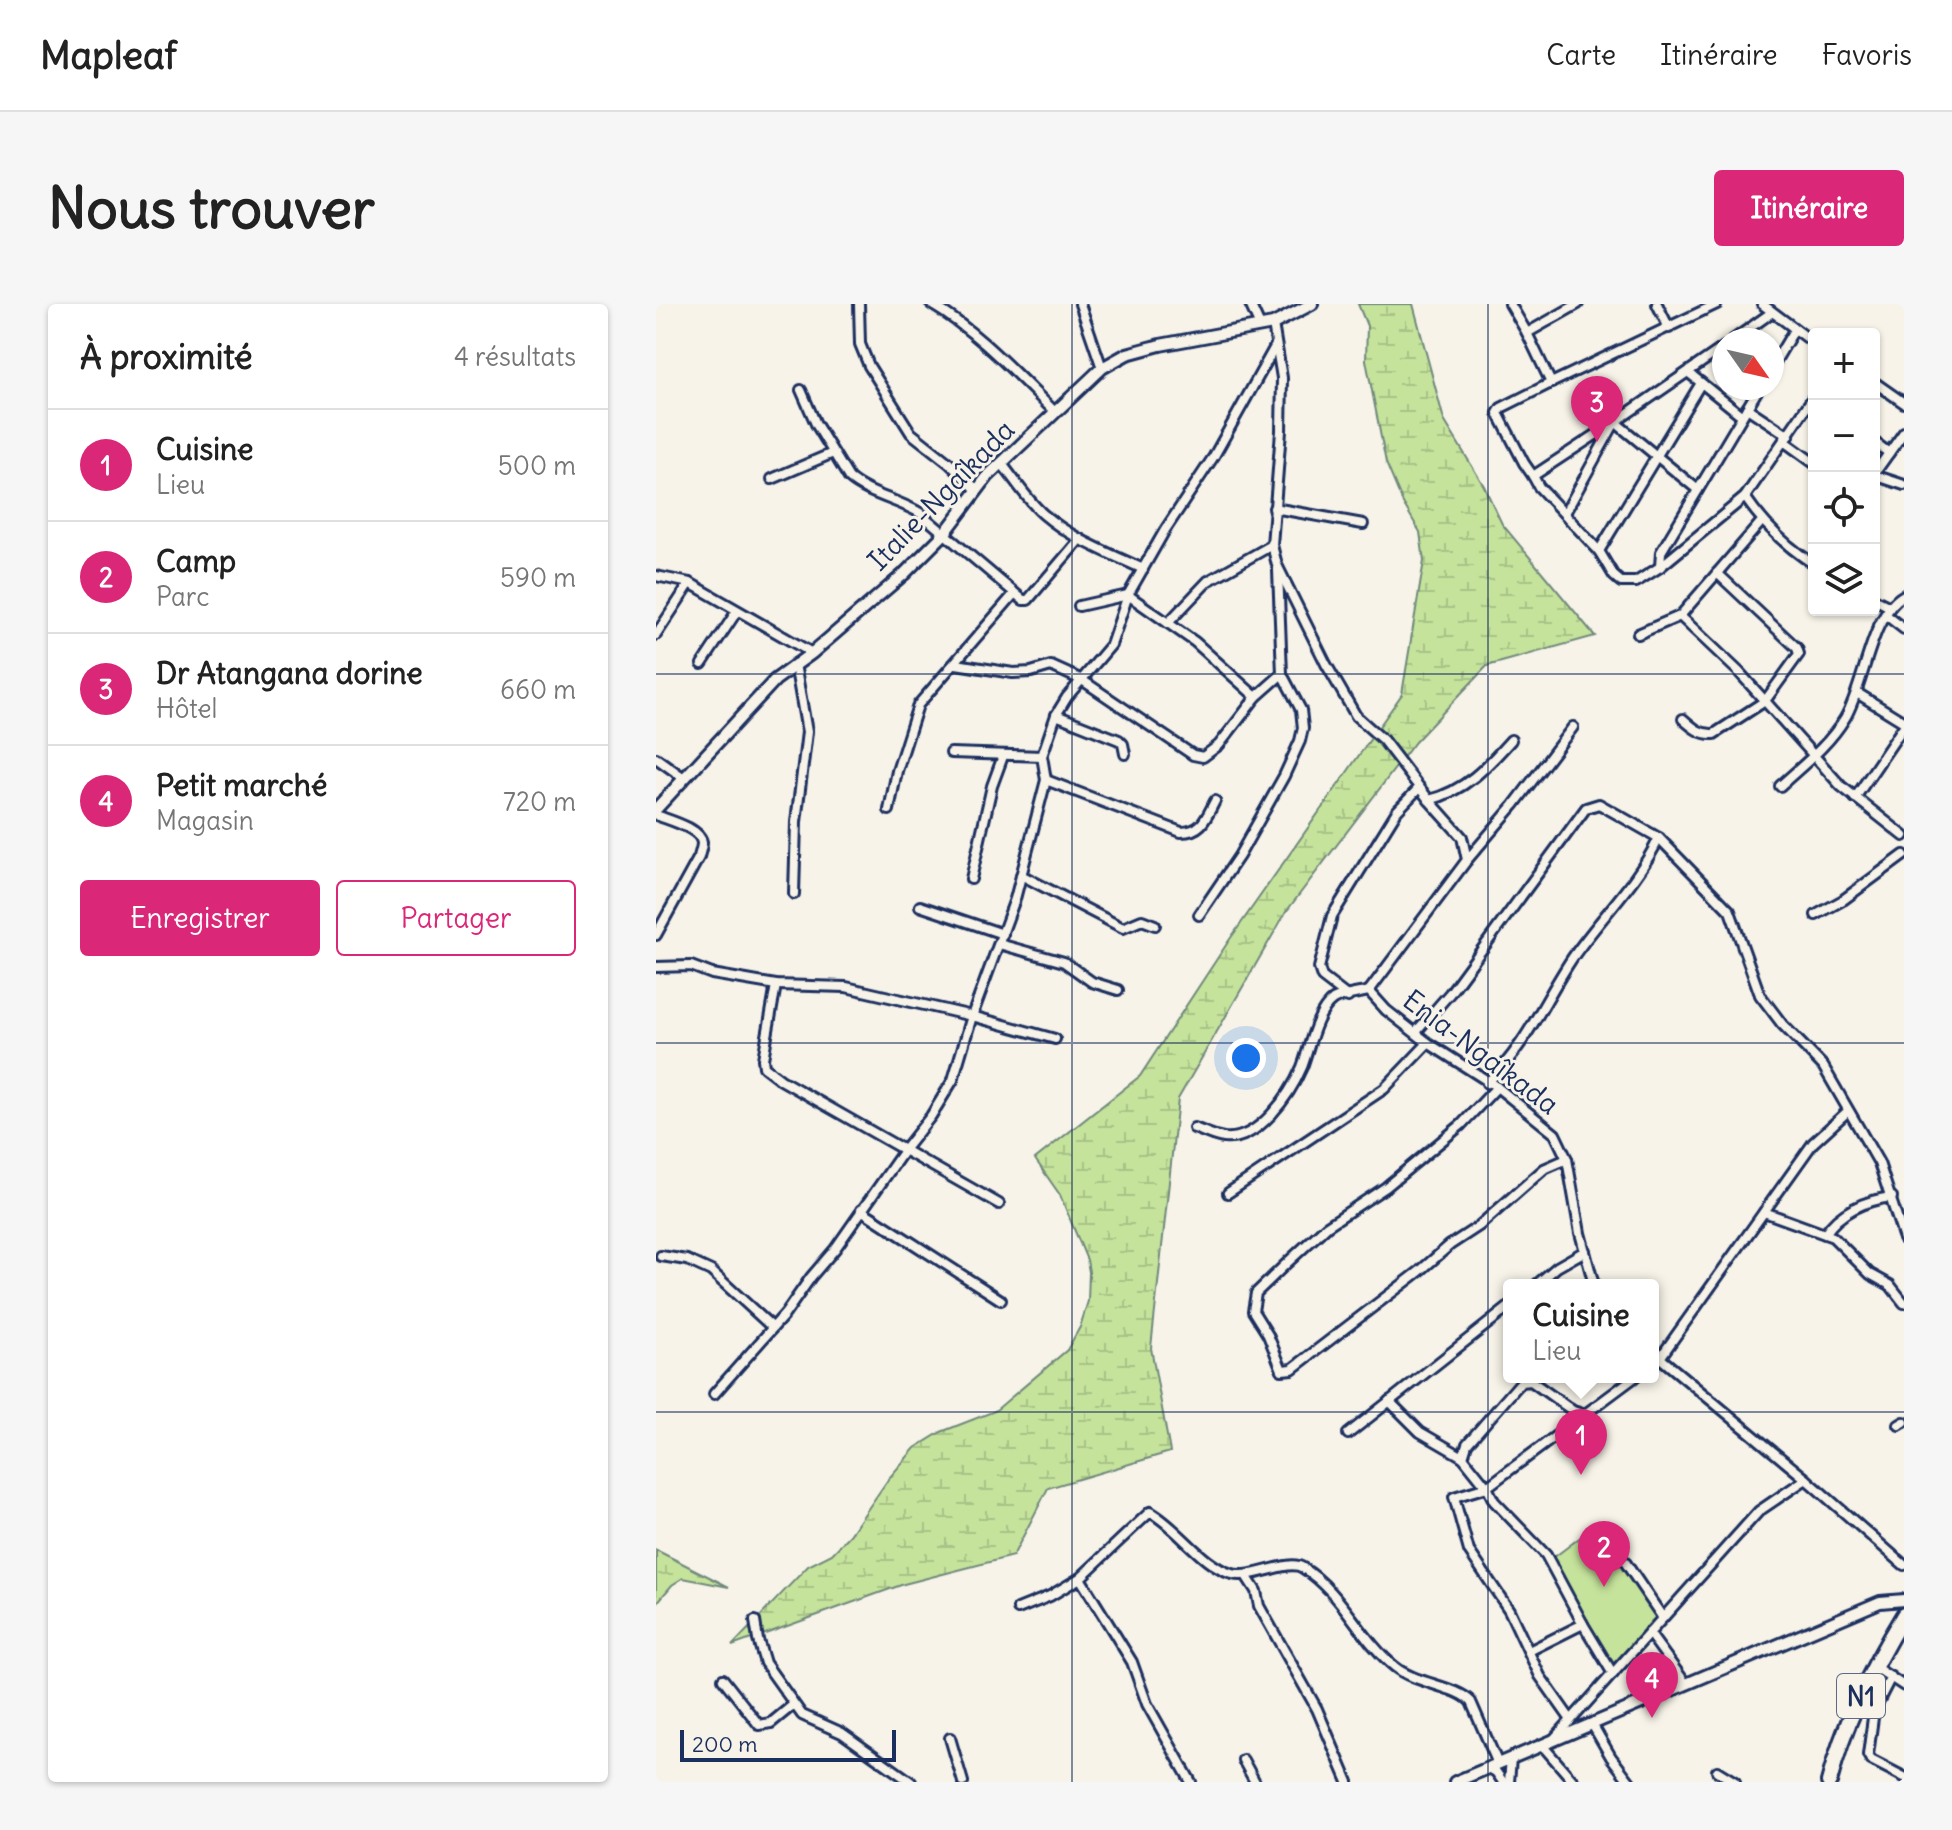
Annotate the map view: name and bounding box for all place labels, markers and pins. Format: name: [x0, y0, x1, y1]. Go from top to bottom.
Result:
pin: 3: [1571, 376, 1623, 442]
pin: 1: [1555, 1409, 1607, 1475]
pin: 2: [1578, 1521, 1630, 1587]
pin: 4: [1626, 1652, 1678, 1718]

